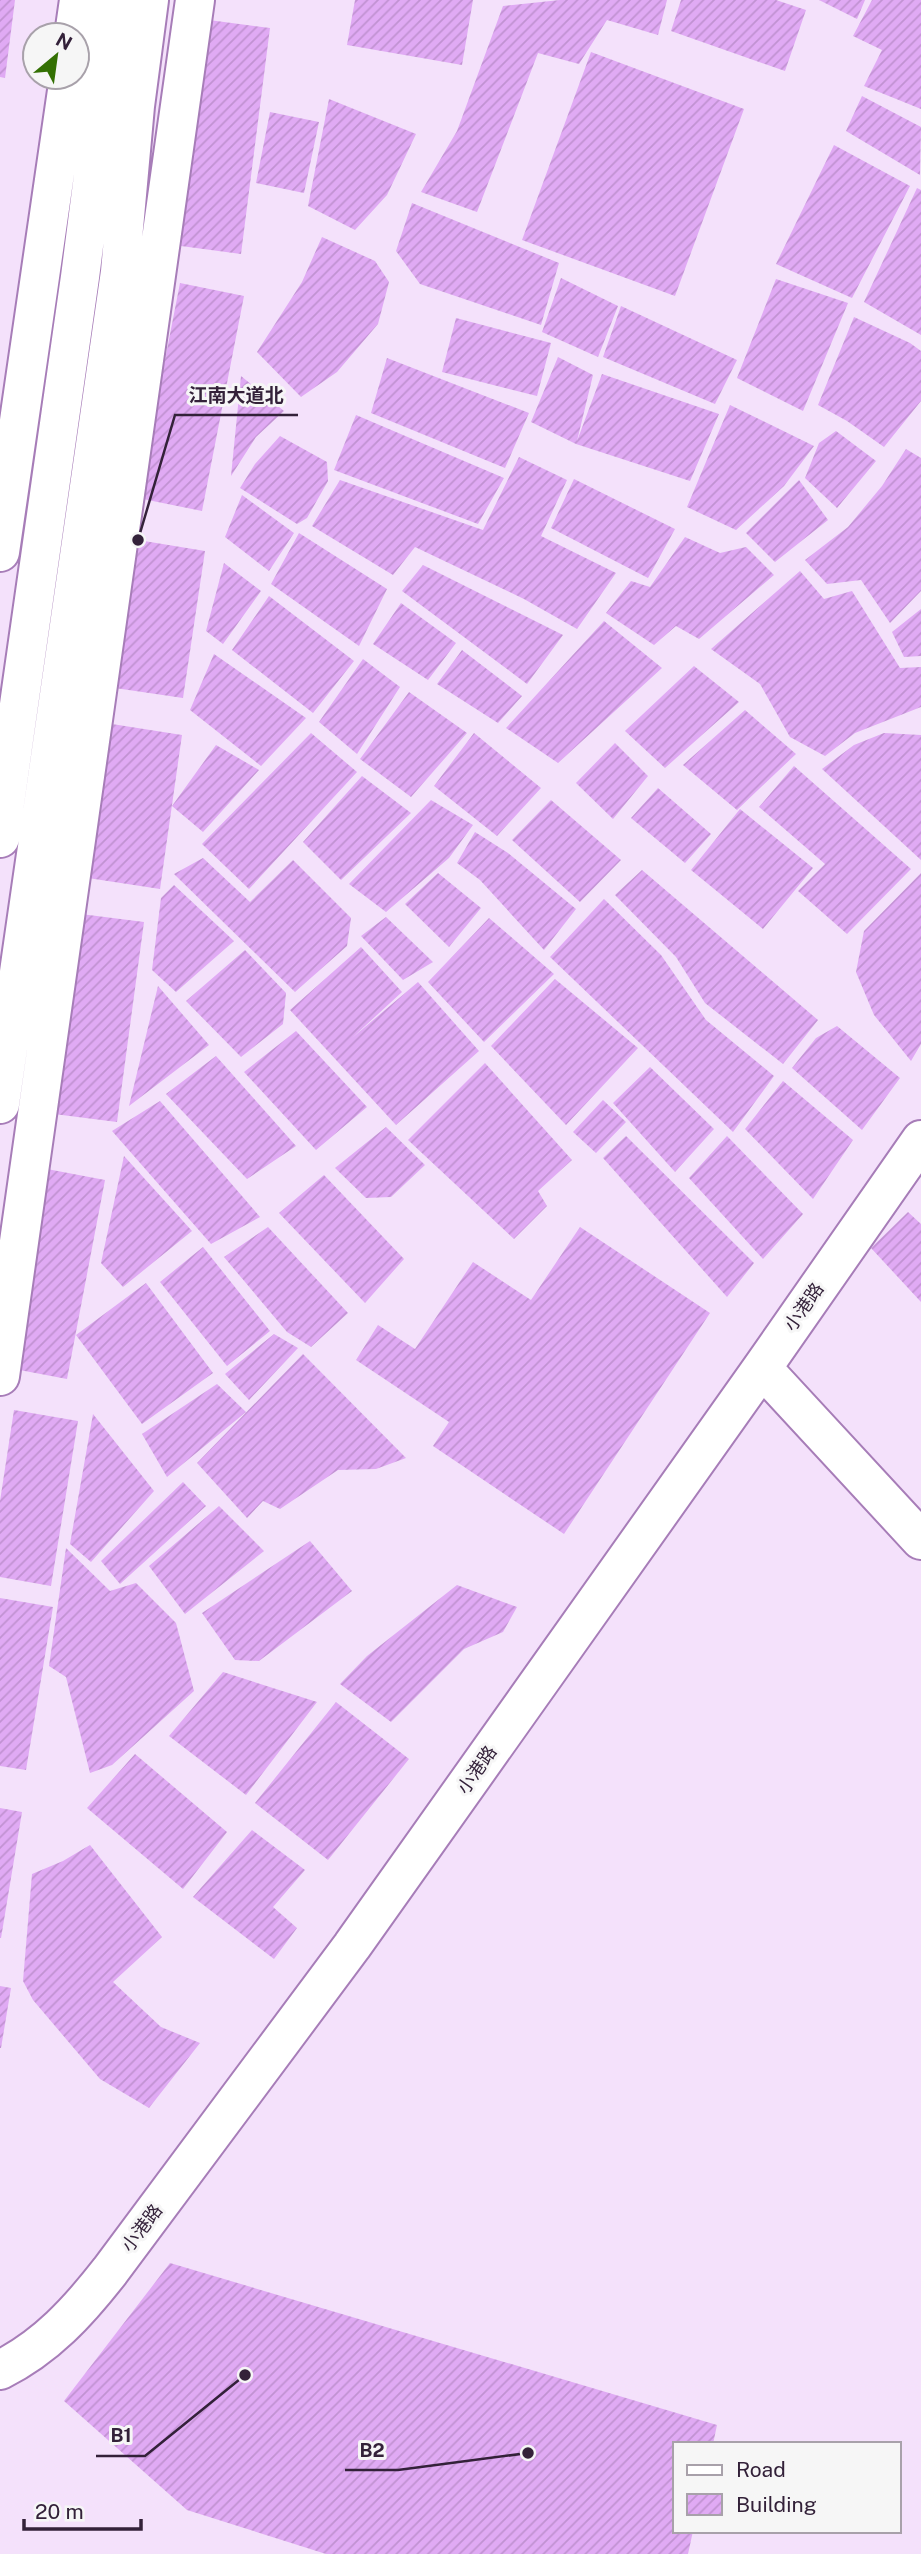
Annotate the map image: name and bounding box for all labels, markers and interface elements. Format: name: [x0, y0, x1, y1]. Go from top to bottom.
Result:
north arrow: [21, 21, 91, 91]
text: N: [52, 28, 76, 54]
callout: 江南大道北: [175, 375, 298, 415]
text: 江南大道北: [188, 384, 284, 406]
street label: 小港路: [780, 1279, 828, 1335]
street label: 小港路: [453, 1742, 501, 1798]
street label: 小港路: [117, 2200, 166, 2256]
callout: B1: [96, 2416, 145, 2456]
text: B1: [110, 2424, 132, 2446]
callout: B2: [345, 2430, 398, 2470]
text: B2: [359, 2439, 385, 2461]
legend: [673, 2442, 900, 2533]
text: Road: [736, 2457, 786, 2482]
scale bar: [24, 2488, 142, 2532]
text: Building: [736, 2492, 817, 2517]
text: 20 m: [35, 2499, 84, 2524]

